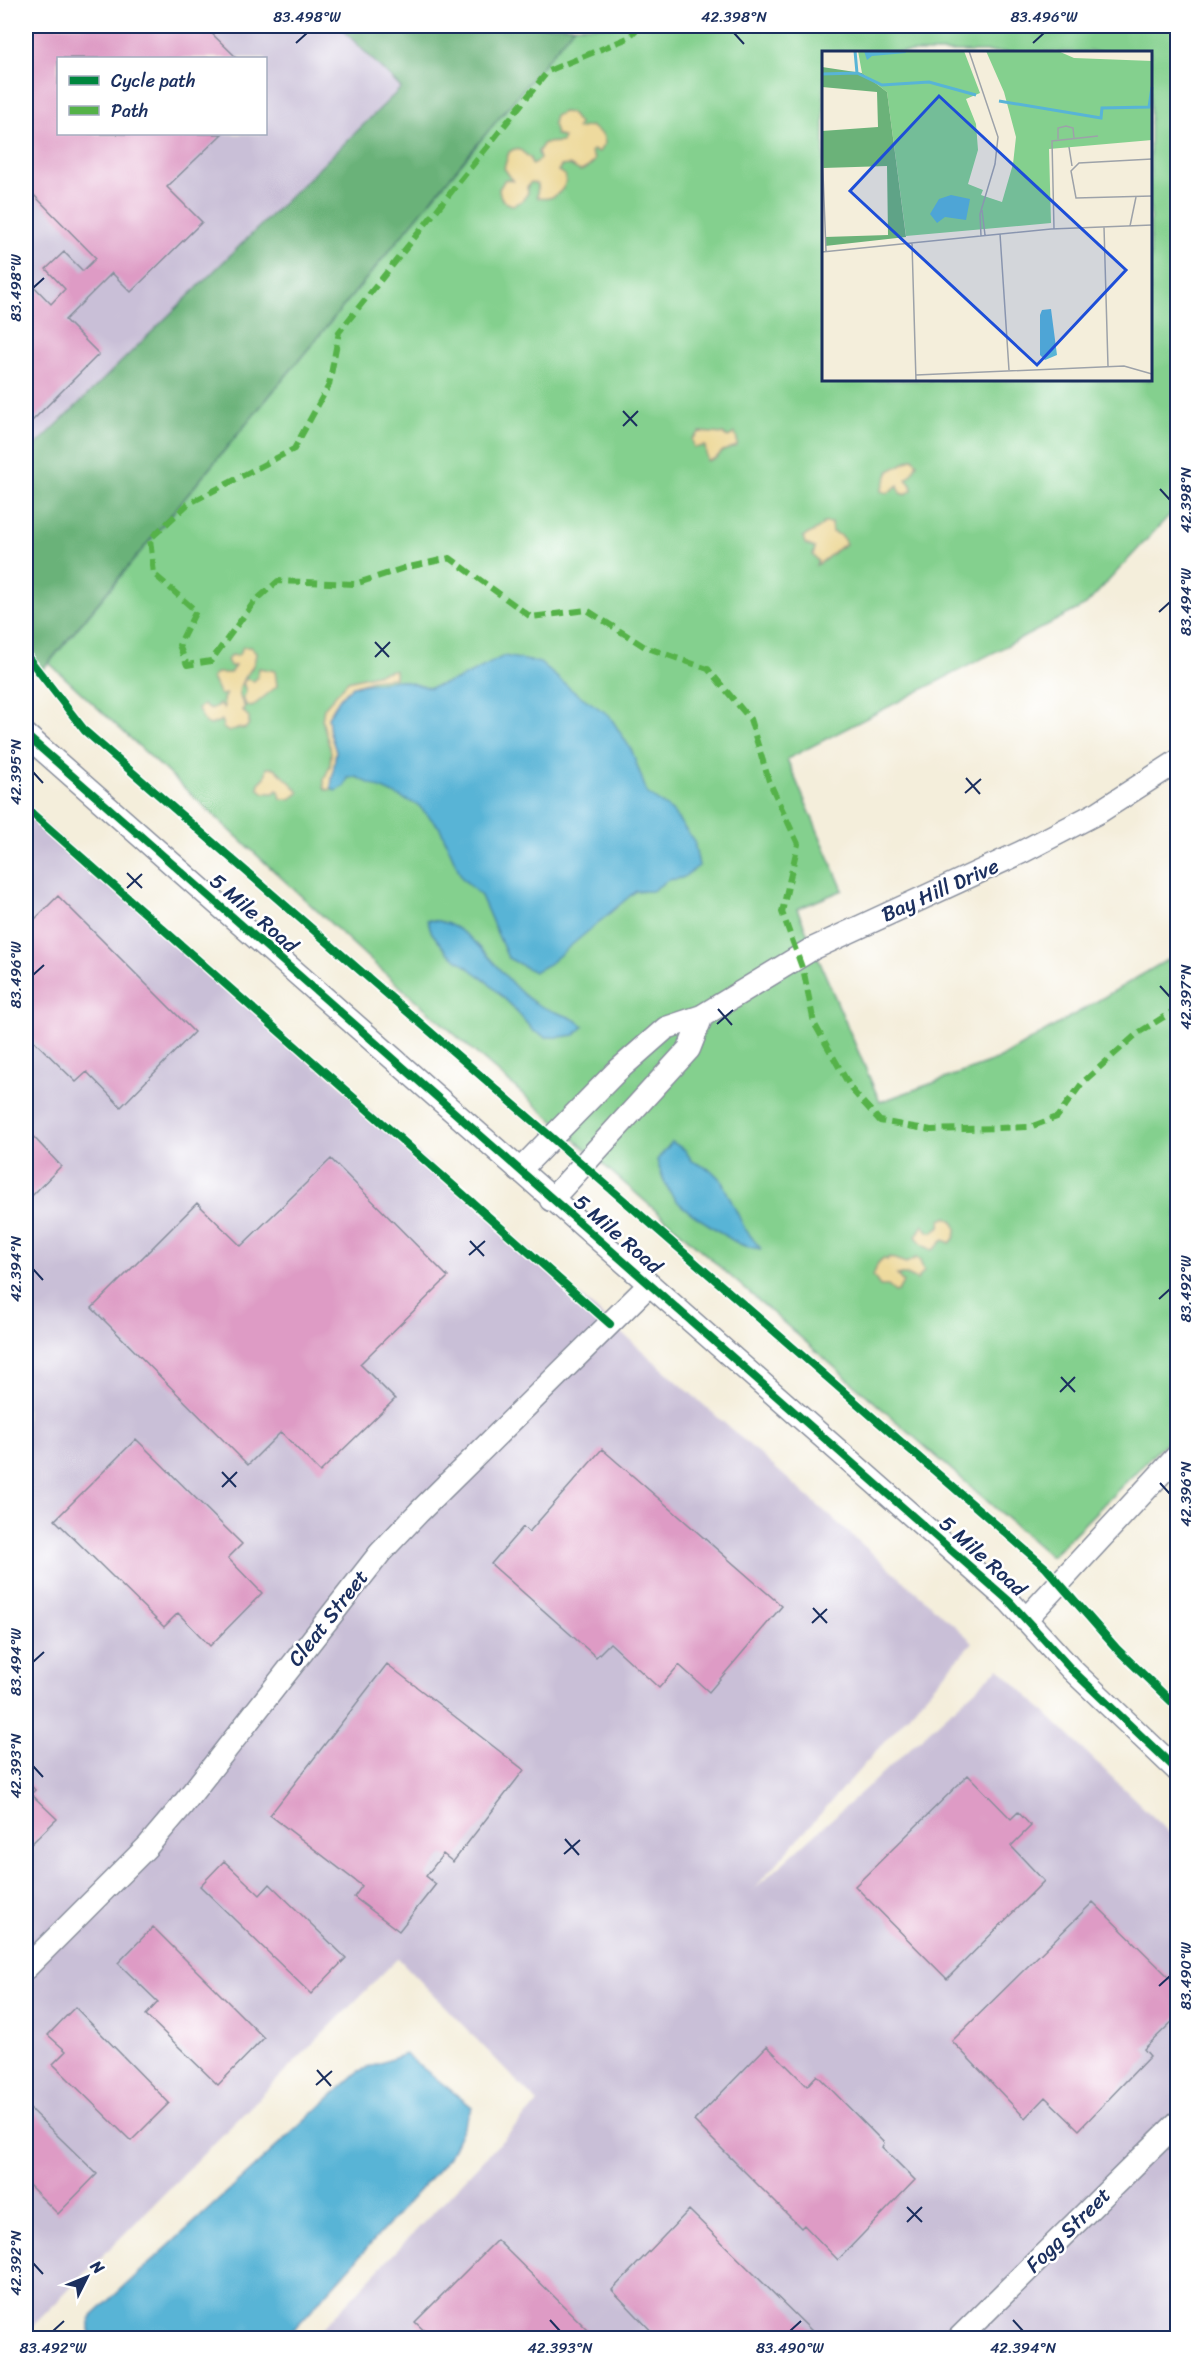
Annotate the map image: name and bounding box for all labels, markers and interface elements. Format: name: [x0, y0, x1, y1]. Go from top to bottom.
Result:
text: 83.498°W: [273, 4, 341, 30]
text: 42.398°N: [701, 4, 768, 30]
text: 83.496°W: [1011, 4, 1078, 30]
inset map: [822, 51, 1152, 381]
legend: [57, 57, 267, 135]
text: Cycle path: [111, 65, 195, 97]
text: Path: [111, 95, 148, 127]
text: 83.498°W: [3, 254, 29, 322]
text: 42.398°N: [1173, 466, 1199, 533]
text: 83.494°W: [1173, 568, 1199, 636]
text: 42.395°N: [3, 738, 29, 805]
street label: Bay Hill Drive: [875, 847, 1005, 933]
street label: 5 Mile Road: [201, 863, 309, 964]
text: 83.496°W: [3, 941, 29, 1008]
text: 42.397°N: [1173, 964, 1199, 1030]
street label: 5 Mile Road: [565, 1184, 673, 1285]
text: 42.394°N: [3, 1235, 29, 1302]
text: 83.492°W: [1173, 1255, 1199, 1323]
text: 42.396°N: [1173, 1461, 1199, 1527]
street label: 5 Mile Road: [930, 1506, 1037, 1608]
street label: Cleat Street: [277, 1561, 379, 1675]
text: 83.494°W: [3, 1628, 29, 1696]
text: 42.393°N: [3, 1733, 29, 1799]
text: 83.490°W: [1173, 1942, 1199, 2010]
street label: Fogg Street: [1016, 2178, 1120, 2282]
text: 42.392°N: [3, 2230, 29, 2296]
north arrow: [57, 2247, 117, 2307]
text: N: [83, 2252, 113, 2282]
text: 83.492°W: [19, 2335, 87, 2361]
text: 42.393°N: [527, 2335, 593, 2361]
text: 83.490°W: [756, 2335, 824, 2361]
text: 42.394°N: [990, 2335, 1057, 2361]

